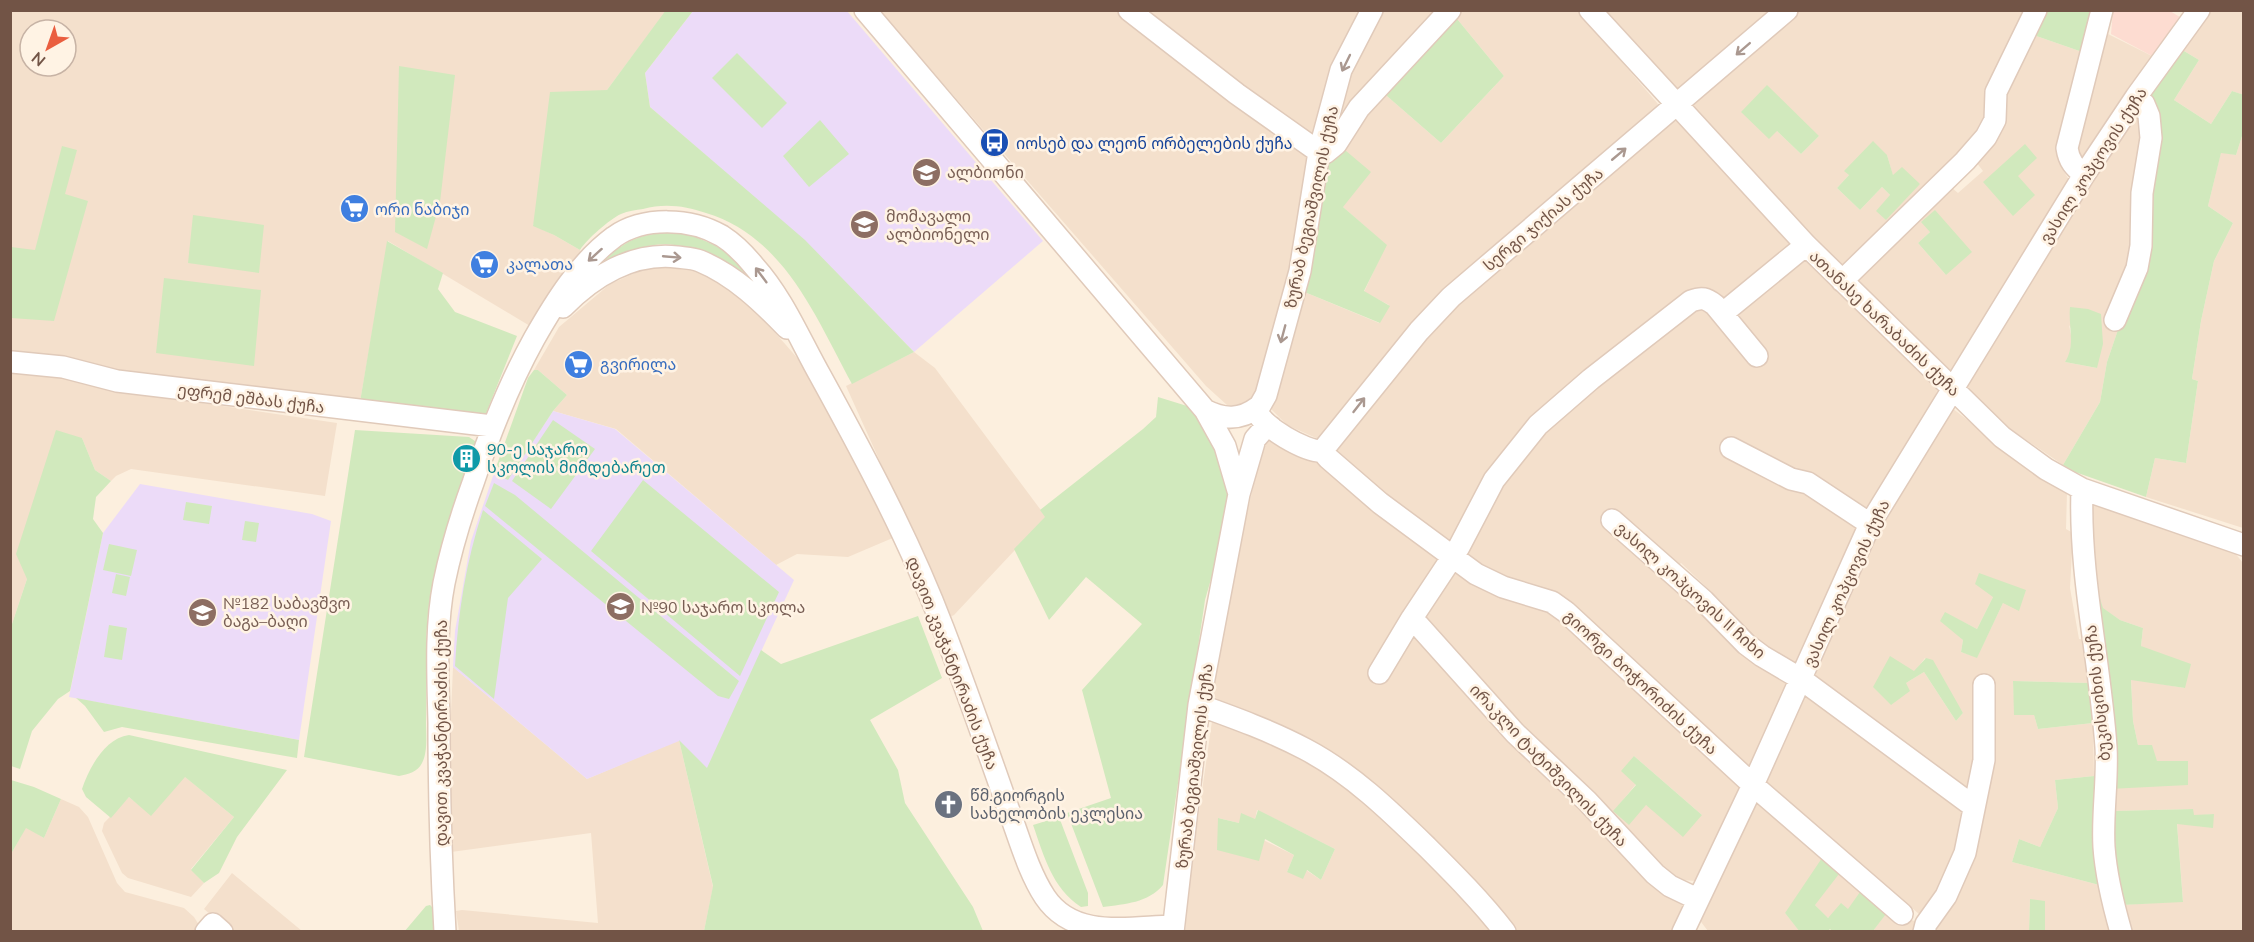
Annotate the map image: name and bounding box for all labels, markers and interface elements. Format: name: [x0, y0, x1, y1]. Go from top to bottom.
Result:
north arrow: [18, 18, 78, 78]
one-way arrow: [1735, 42, 1751, 55]
text: N: [27, 48, 49, 71]
one-way arrow: [1339, 53, 1351, 71]
street label: ვასილ კოპცოვის ქუჩა: [2035, 83, 2152, 247]
street label: ზურაბ ბეგიაშვილის ქუჩა: [1280, 104, 1343, 310]
bus stop icon: იოსებ და ლეონ ორბელების ქუჩა: [979, 127, 1011, 159]
place label: იოსებ და ლეონ ორბელების ქუჩა: [1016, 133, 1293, 154]
one-way arrow: [1611, 147, 1626, 161]
school or university icon: ალბიონი: [910, 156, 942, 188]
place label: ალბიონი: [947, 162, 1024, 183]
street label: სერგი ჯიქიას ქუჩა: [1479, 163, 1607, 275]
supermarket icon: ორი ნაბიჯი: [338, 193, 370, 225]
place label: ორი ნაბიჯი: [375, 199, 470, 219]
place label: მომავალი ალბიონელი: [886, 206, 990, 245]
school or university icon: მომავალი ალბიონელი: [849, 209, 881, 241]
street label: ათანასე ხარაბაძის ქუჩა: [1805, 246, 1965, 400]
supermarket icon: კალათა: [469, 248, 501, 280]
one-way arrow: [588, 248, 603, 262]
one-way arrow: [662, 252, 681, 263]
place label: კალათა: [506, 254, 573, 275]
one-way arrow: [755, 268, 768, 284]
one-way arrow: [1277, 324, 1288, 343]
supermarket icon: გვირილა: [563, 348, 595, 380]
place label: გვირილა: [600, 354, 676, 375]
street label: ეფრემ ეშბას ქუჩა: [176, 379, 326, 417]
one-way arrow: [1352, 397, 1365, 413]
place label: 90-ე საჯარო სკოლის მიმდებარეთ: [487, 439, 666, 478]
building icon: 90-ე საჯარო სკოლის მიმდებარეთ: [450, 442, 482, 474]
street label: ვასილ კოპცოვის ქუჩა: [1798, 496, 1894, 670]
street label: ვასილ კოპცოვის II ჩიხი: [1611, 517, 1770, 663]
street label: დავით კვაჭანტირაძის ქუჩა: [902, 554, 1003, 773]
school or university icon: №90 საჯარო სკოლა: [604, 591, 636, 623]
place label: №182 საბავშვო ბაგა–ბაღი: [223, 593, 350, 631]
school or university icon: №182 საბავშვო ბაგა–ბაღი: [186, 596, 218, 628]
place label: №90 საჯარო სკოლა: [641, 597, 805, 618]
street label: გიორგი ბოჭორიძის ქუჩა: [1560, 605, 1722, 759]
street label: დავით კვაჭანტირაძის ქუჩა: [431, 620, 452, 846]
street label: ბუკისციხის ქუჩა: [2080, 624, 2114, 762]
street label: ზურაბ ბეგიაშვილის ქუჩა: [1171, 662, 1218, 870]
street label: ირაკლი ტატიშვილის ქუჩა: [1465, 679, 1632, 851]
place label: წმ.გიორგის სახელობის ეკლესია: [970, 785, 1143, 824]
church icon: წმ.გიორგის სახელობის ეკლესია: [933, 788, 965, 820]

